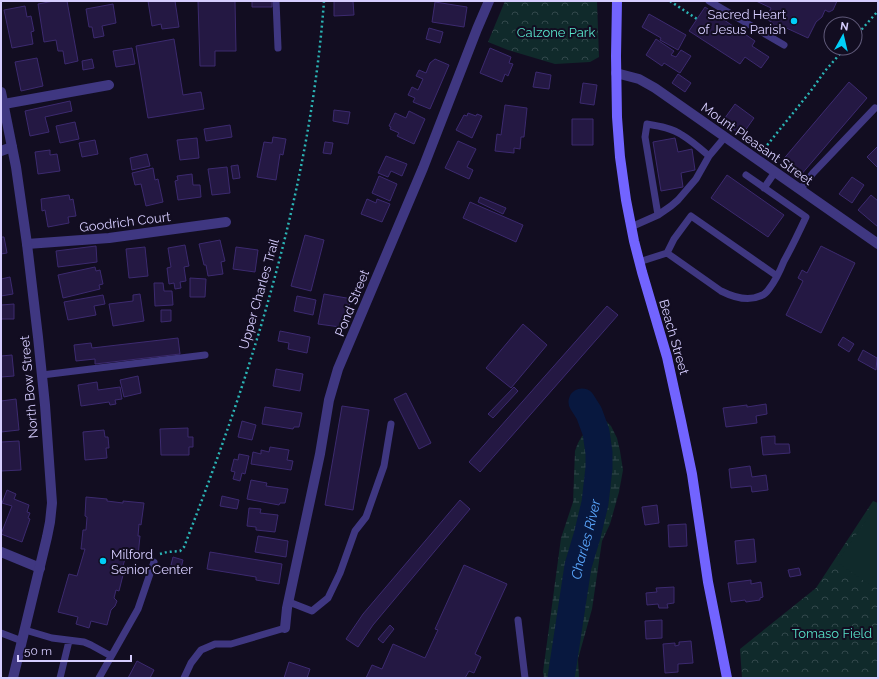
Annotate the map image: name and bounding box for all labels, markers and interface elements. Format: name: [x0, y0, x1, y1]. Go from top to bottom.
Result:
place label: Sacred Heart of Jesus Parish: [698, 7, 787, 37]
marker: Sacred Heart of Jesus Parish: [789, 16, 799, 26]
north arrow: [823, 16, 863, 56]
text: N: [839, 20, 849, 34]
park label: Calzone Park: [517, 25, 595, 40]
street label: Mount Pleasant Street: [698, 100, 816, 189]
street label: Goodrich Court: [79, 209, 172, 235]
street label: Upper Charles Trail: [236, 237, 282, 351]
street label: Pond Street: [332, 267, 372, 339]
street label: Beach Street: [656, 298, 692, 377]
street label: North Bow Street: [17, 334, 41, 439]
water label: Charles River: [568, 497, 603, 580]
place label: Milford Senior Center: [111, 547, 193, 577]
marker: Milford Senior Center: [98, 556, 108, 566]
park label: Tomaso Field: [792, 626, 872, 641]
scale bar: [18, 637, 131, 663]
text: 50 m: [24, 644, 52, 658]

